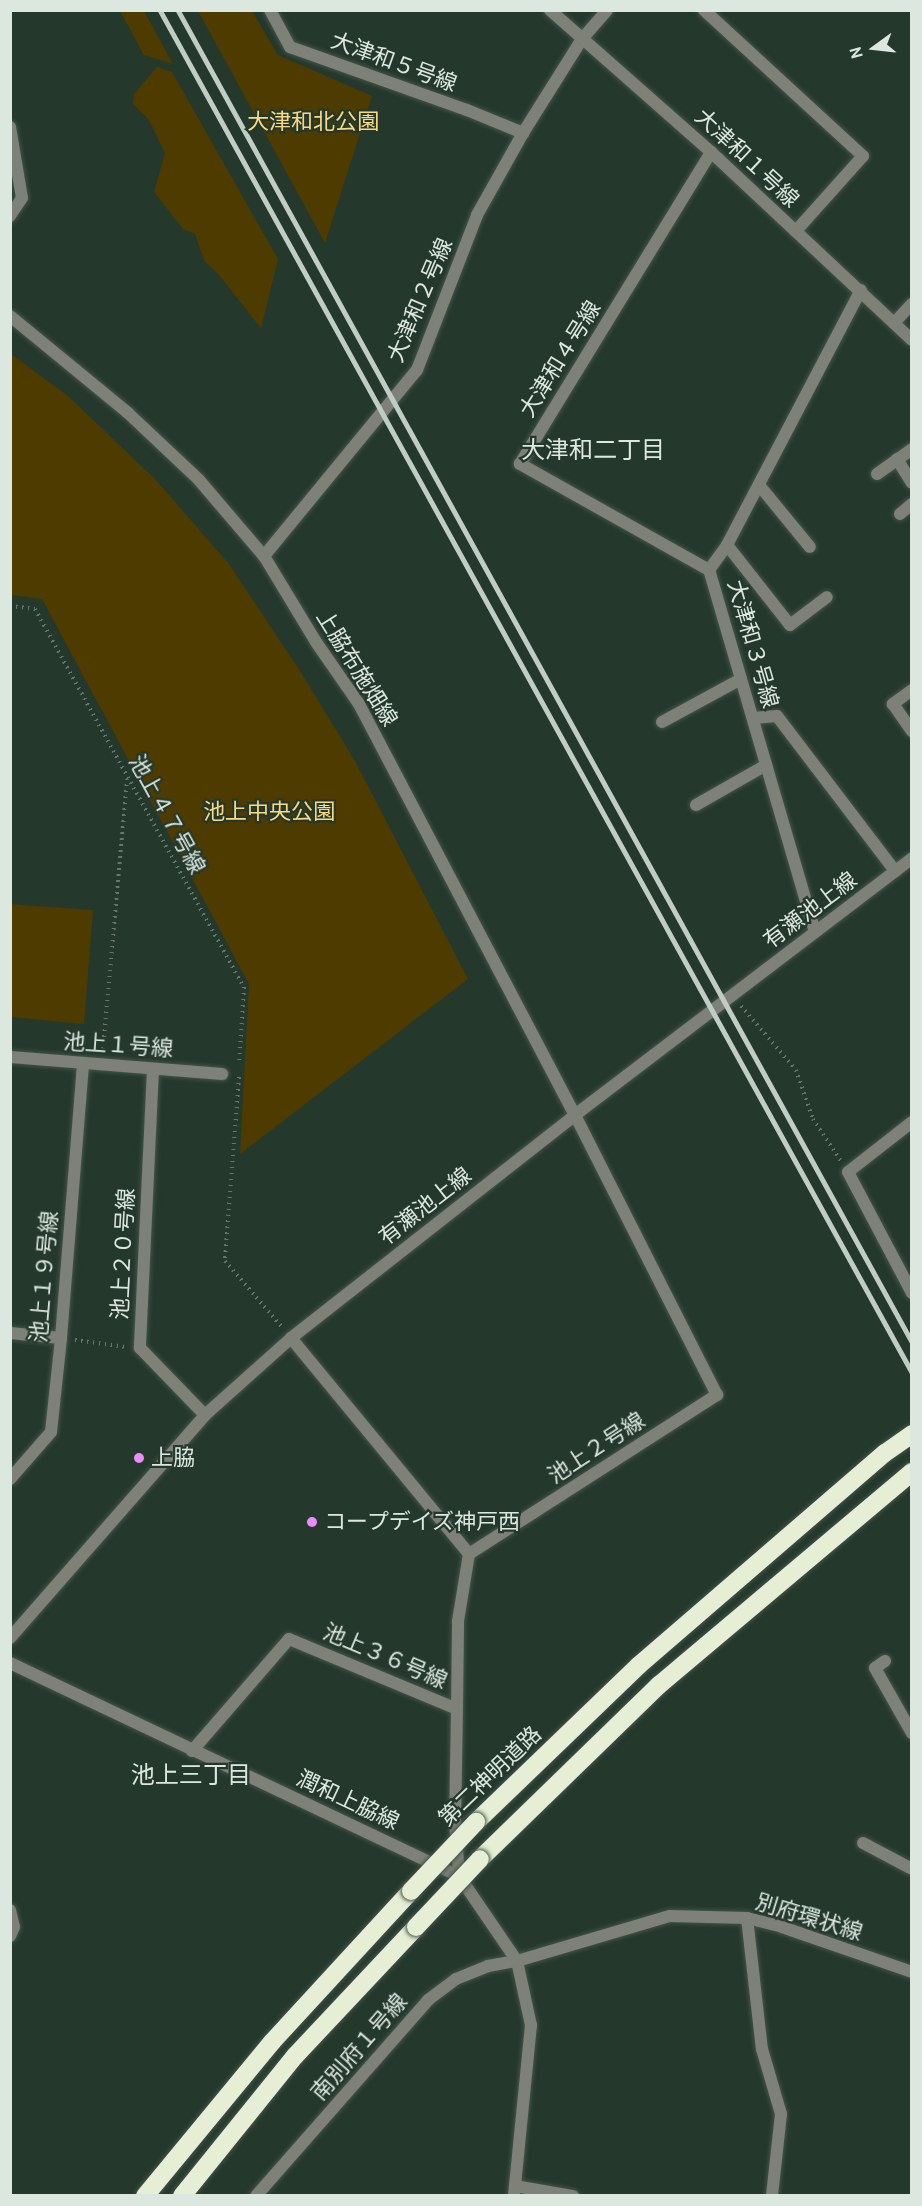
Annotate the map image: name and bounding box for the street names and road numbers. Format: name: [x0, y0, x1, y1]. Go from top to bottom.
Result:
street label: 大津和５号線: [327, 27, 461, 97]
street label: 大津和１号線: [690, 103, 804, 213]
street label: 大津和２号線: [382, 234, 458, 366]
street label: 大津和４号線: [514, 296, 606, 422]
street label: 大津和３号線: [722, 577, 784, 711]
street label: 上脇布施畑線: [311, 605, 403, 731]
street label: 池上４７号線: [123, 750, 211, 878]
street label: 有瀬池上線: [758, 866, 862, 954]
street label: 池上１号線: [62, 1028, 174, 1062]
street label: 有瀬池上線: [374, 1162, 476, 1250]
street label: 池上２０号線: [106, 1187, 140, 1321]
street label: 池上１９号線: [25, 1210, 63, 1344]
street label: 池上２号線: [543, 1407, 649, 1489]
street label: 池上３６号線: [319, 1618, 451, 1694]
street label: 第二神明道路: [433, 1721, 547, 1831]
street label: 潤和上脇線: [293, 1765, 403, 1835]
street label: 別府環状線: [753, 1888, 865, 1946]
street label: 南別府１号線: [306, 1989, 412, 2105]

